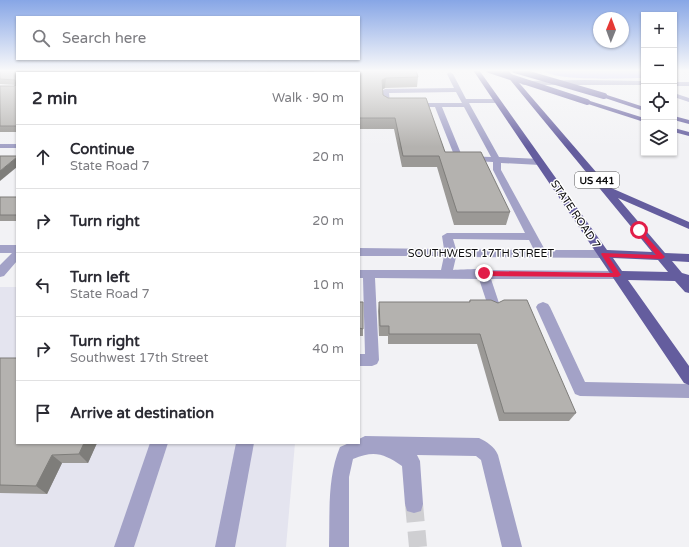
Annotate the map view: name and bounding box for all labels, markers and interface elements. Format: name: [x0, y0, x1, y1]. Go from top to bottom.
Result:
north arrow: [593, 12, 629, 48]
map controls: [641, 12, 677, 156]
button: +: [641, 12, 677, 48]
search box: [16, 16, 360, 60]
icon: search: [30, 27, 52, 49]
text: Search here: [62, 29, 146, 47]
button: −: [641, 48, 677, 84]
button: locate: [641, 84, 677, 120]
text: 2 min: [32, 88, 77, 109]
text: Walk · 90 m: [272, 90, 344, 106]
button: layers: [641, 120, 677, 156]
text: Continue: [70, 140, 134, 158]
icon: ahead: [32, 146, 54, 168]
text: 20 m: [312, 149, 344, 165]
text: State Road 7: [70, 158, 150, 174]
road number: US 441: [575, 172, 619, 188]
street label: STATE ROAD 7: [548, 178, 603, 251]
icon: right: [32, 210, 54, 232]
text: Turn right: [70, 212, 140, 230]
text: 20 m: [312, 213, 344, 229]
route start: [630, 221, 648, 239]
street label: SOUTHWEST 17TH STREET: [408, 247, 555, 260]
route end: [475, 264, 493, 282]
text: Turn left: [70, 268, 130, 286]
icon: left: [32, 274, 54, 296]
text: 10 m: [312, 277, 344, 293]
text: State Road 7: [70, 286, 150, 302]
text: Turn right: [70, 332, 140, 350]
icon: right: [32, 338, 54, 360]
text: 40 m: [312, 341, 344, 357]
text: Southwest 17th Street: [70, 350, 208, 366]
icon: arrive: [32, 402, 54, 424]
text: Arrive at destination: [70, 404, 214, 422]

